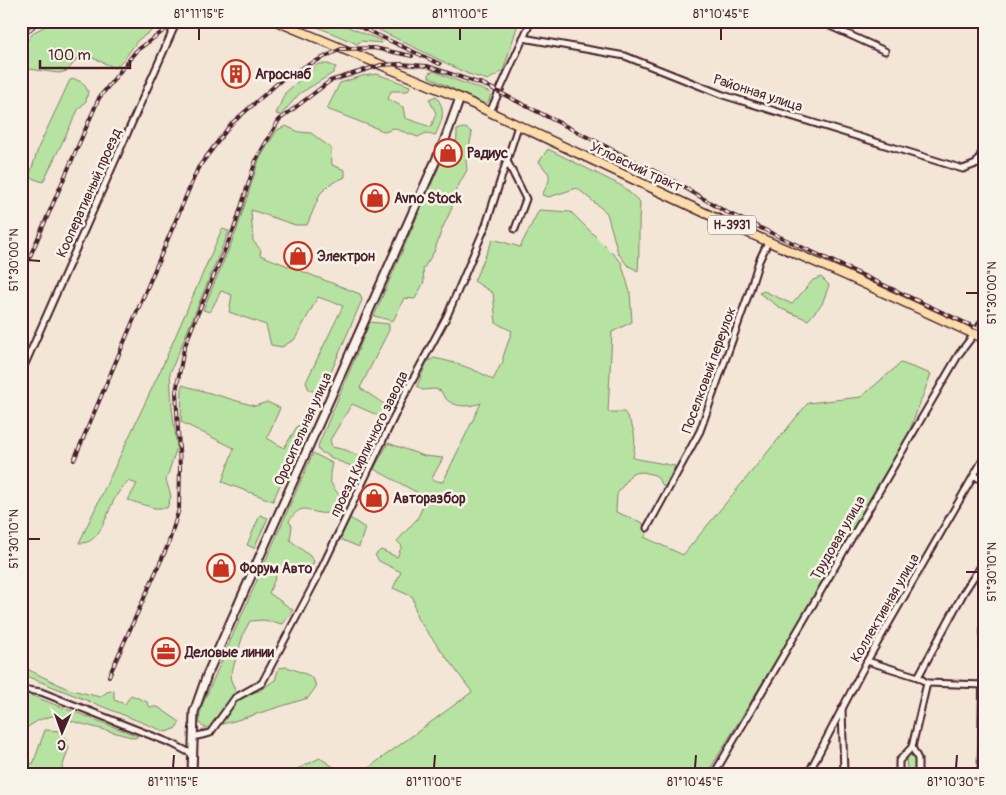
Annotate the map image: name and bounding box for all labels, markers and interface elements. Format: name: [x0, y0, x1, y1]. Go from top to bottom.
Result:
text: 81°11'15"E: [174, 7, 224, 22]
text: 81°11'00"E: [432, 7, 488, 22]
text: 81°10'45"E: [693, 7, 749, 22]
scale bar: [40, 38, 130, 70]
text: 100 m: [48, 46, 91, 65]
building icon: Агроснаб: [221, 59, 251, 89]
place label: Агроснаб: [255, 66, 311, 83]
street label: Районная улица: [711, 71, 805, 115]
street label: Кооперативный проезд: [53, 125, 125, 260]
shop icon: Радиус: [433, 138, 463, 168]
street label: Угловский тракт: [587, 138, 685, 196]
place label: Радиус: [467, 145, 508, 162]
shop icon: Avno Stoсk: [360, 183, 390, 213]
place label: Avno Stoсk: [394, 190, 462, 207]
road number: Н-3931: [708, 216, 756, 234]
text: 51°30'00"N: [7, 228, 22, 292]
shop icon: Электрон: [283, 241, 313, 271]
place label: Электрон: [317, 248, 375, 265]
text: 51°30'00"N: [985, 261, 1000, 325]
street label: Поселковый переулок: [678, 304, 740, 436]
street label: проезд Кирпичного завода: [326, 368, 412, 520]
street label: Оросительная улица: [270, 370, 336, 488]
shop icon: Авторазбор: [359, 483, 389, 513]
place label: Авторазбор: [393, 490, 466, 507]
street label: Трудовая улица: [807, 493, 869, 583]
text: 51°30'10"N: [7, 509, 22, 569]
text: 51°30'10"N: [985, 542, 1000, 602]
street label: Коллективная улица: [847, 551, 923, 665]
shop icon: Форум Авто: [206, 553, 236, 583]
place label: Форум Авто: [239, 560, 313, 577]
office icon: Деловые линии: [151, 637, 181, 667]
place label: Деловые линии: [184, 644, 275, 661]
north arrow: [38, 708, 88, 758]
text: С: [57, 736, 66, 753]
text: 81°11'15"E: [148, 775, 198, 790]
text: 81°11'00"E: [406, 775, 462, 790]
text: 81°10'45"E: [667, 775, 723, 790]
text: 81°10'30"E: [927, 775, 985, 790]

